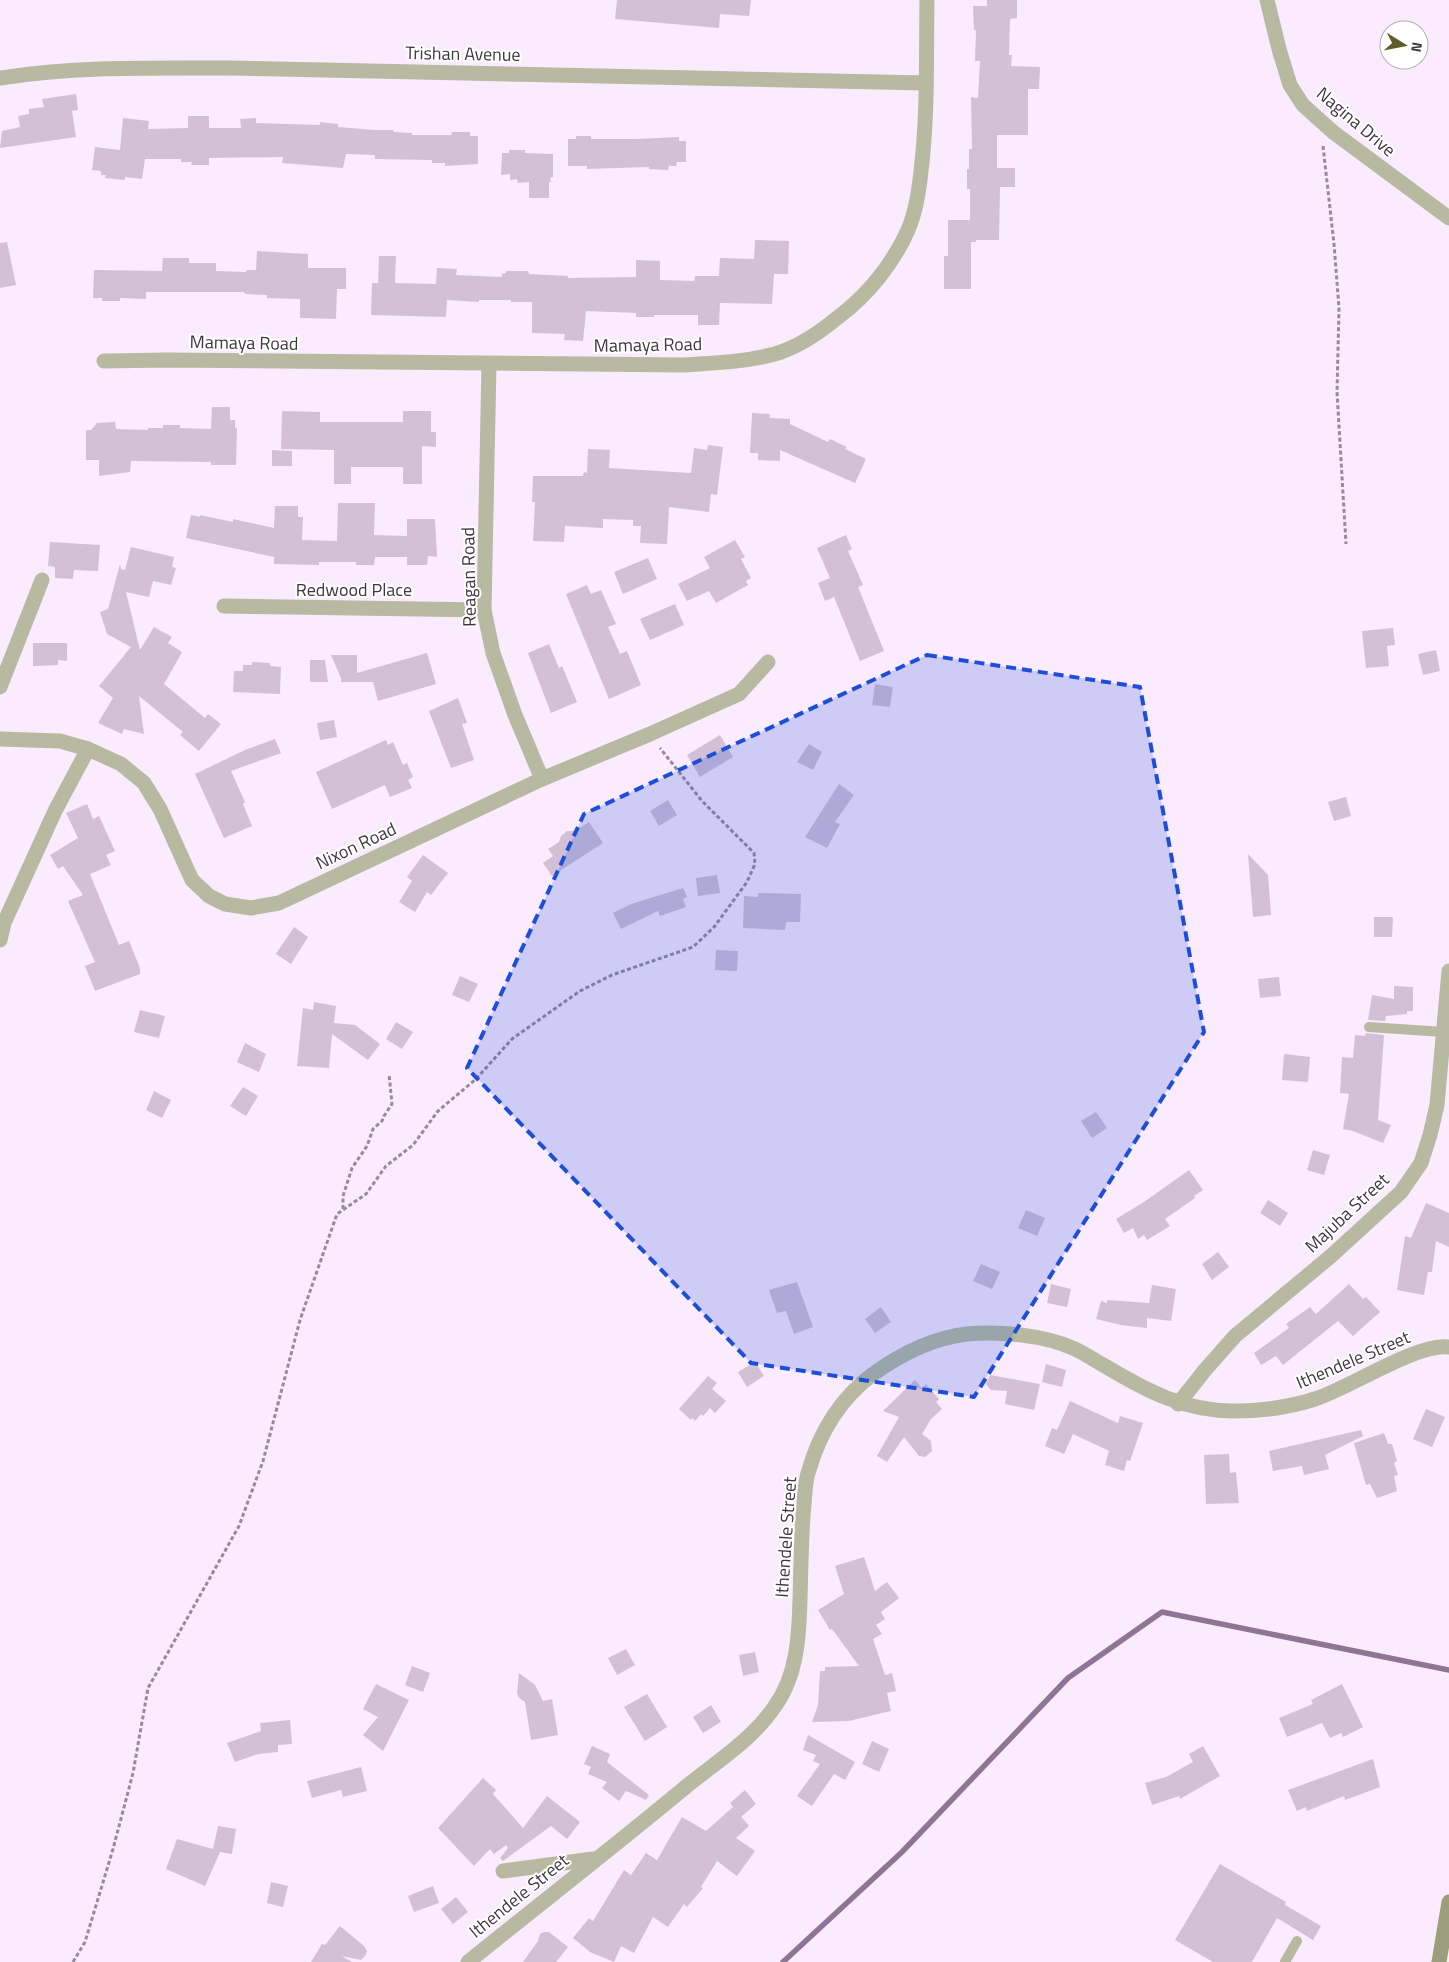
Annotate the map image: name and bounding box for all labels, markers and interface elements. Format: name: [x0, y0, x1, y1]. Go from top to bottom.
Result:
north arrow: [1379, 20, 1429, 70]
street label: Trishan Avenue: [405, 39, 521, 68]
text: N: [1406, 41, 1428, 54]
street label: Nagina Drive: [1311, 80, 1402, 163]
street label: Mamaya Road: [189, 328, 299, 357]
street label: Mamaya Road: [593, 330, 703, 359]
street label: Reagan Road: [454, 527, 483, 627]
street label: Redwood Place: [296, 576, 412, 603]
street label: Nixon Road: [311, 815, 401, 876]
street label: Majuba Street: [1299, 1166, 1395, 1259]
street label: Ithendele Street: [1292, 1323, 1415, 1396]
street label: Ithendele Street: [768, 1475, 803, 1598]
street label: Ithendele Street: [463, 1846, 575, 1944]

